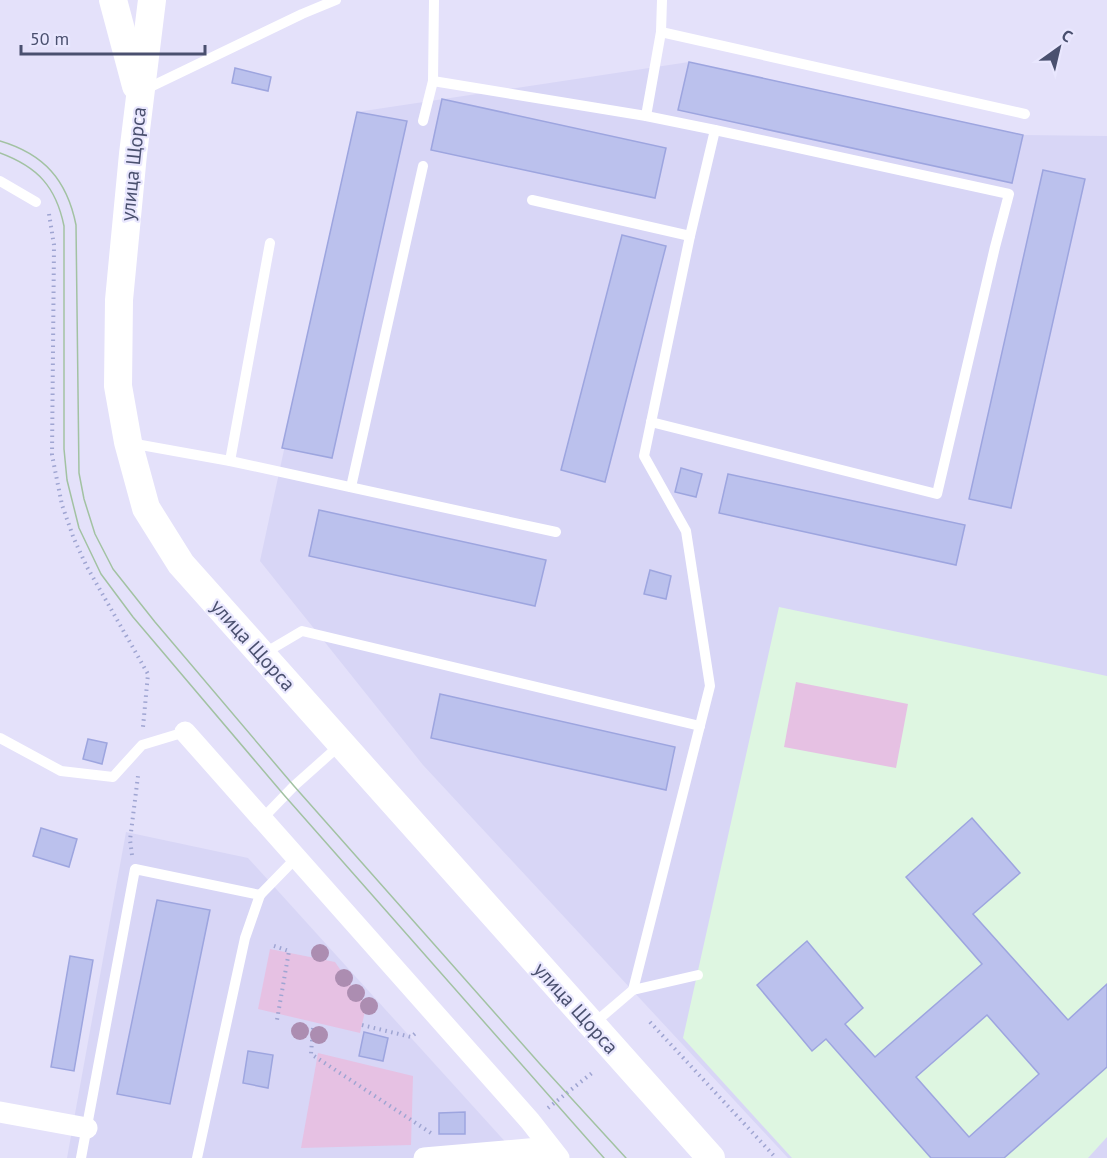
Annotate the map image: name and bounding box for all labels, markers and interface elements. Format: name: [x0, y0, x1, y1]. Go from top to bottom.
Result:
scale bar: [21, 18, 206, 56]
north arrow: [1029, 18, 1089, 78]
text: С: [1058, 25, 1077, 46]
text: 50 m: [30, 27, 69, 50]
street label: улица Щорса: [114, 106, 152, 222]
street label: улица Щорса: [205, 594, 301, 696]
street label: улица Щорса: [528, 957, 624, 1059]

